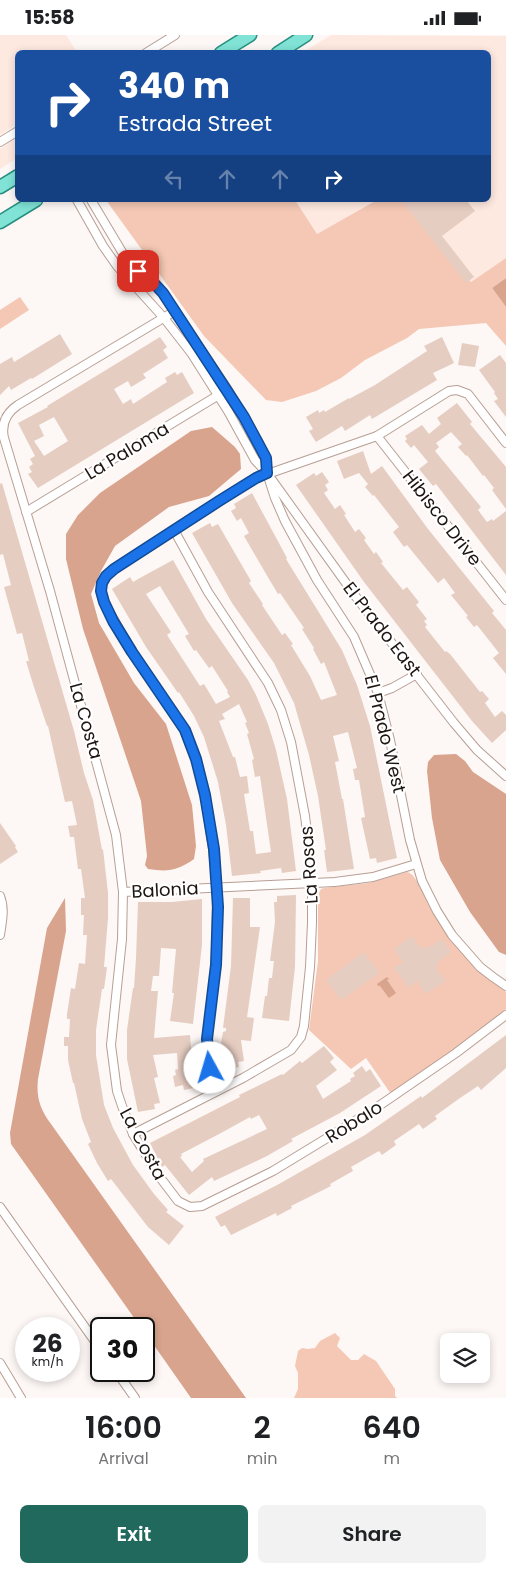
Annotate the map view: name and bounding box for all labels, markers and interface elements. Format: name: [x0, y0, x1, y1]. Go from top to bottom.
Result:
text: 15:58: [25, 4, 75, 31]
text: 340 m: [118, 61, 230, 110]
icon: right: [35, 70, 100, 135]
text: Estrada Street: [118, 108, 272, 139]
icon: left: [160, 165, 188, 193]
icon: ahead: [213, 165, 241, 193]
icon: ahead: [266, 165, 294, 193]
icon: right: [319, 165, 347, 193]
pin: [117, 250, 159, 292]
icon: arrive: [124, 257, 152, 285]
street label: La Paloma: [80, 416, 173, 485]
street label: Hibisco Drive: [397, 465, 488, 571]
street label: El Prado East: [338, 576, 427, 681]
street label: El Prado West: [359, 672, 412, 796]
street label: La Costa: [64, 680, 109, 762]
street label: La Rosas: [293, 825, 324, 905]
street label: Balonia: [131, 875, 199, 904]
position arrow: [183, 1041, 235, 1093]
street label: Robalo: [321, 1094, 387, 1149]
street label: La Costa: [114, 1103, 173, 1184]
speed limit sign: 30: [90, 1317, 155, 1382]
text: 26: [32, 1326, 63, 1361]
map controls: [440, 1333, 490, 1383]
button: layers: [440, 1333, 490, 1383]
text: km/h: [32, 1353, 63, 1370]
text: 16:00: [85, 1406, 162, 1449]
text: 2: [254, 1406, 271, 1449]
text: 640: [363, 1406, 421, 1449]
text: Arrival: [98, 1447, 149, 1470]
text: min: [247, 1447, 277, 1470]
text: m: [383, 1447, 400, 1470]
button: Exit: [20, 1505, 248, 1563]
button: Share: [258, 1505, 486, 1563]

